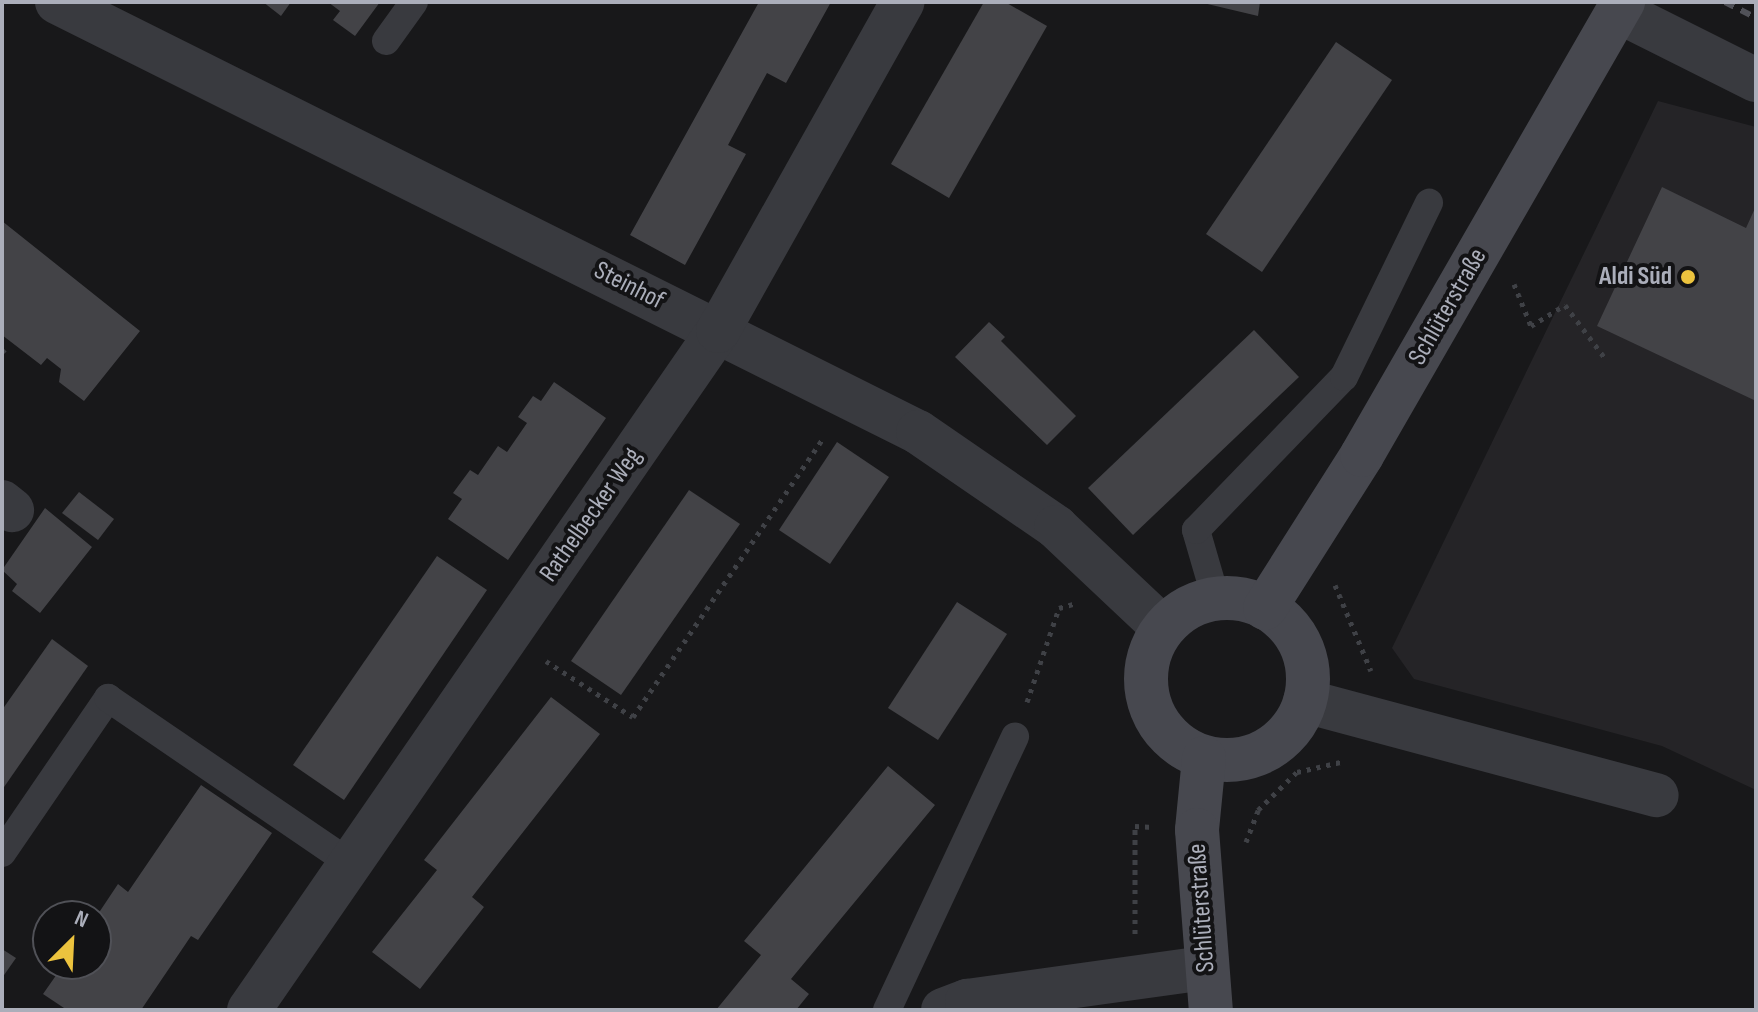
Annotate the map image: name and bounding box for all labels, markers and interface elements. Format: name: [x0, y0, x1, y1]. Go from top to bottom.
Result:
street label: Schlüterstraße: [1402, 243, 1494, 371]
street label: Steinhof: [589, 255, 669, 317]
place label: Aldi Süd: [1599, 261, 1672, 293]
marker: Aldi Süd: [1679, 268, 1697, 286]
street label: Rathelbecker Weg: [533, 442, 649, 588]
street label: Schlüterstraße: [1182, 842, 1222, 974]
north arrow: [32, 900, 112, 980]
text: N: [70, 905, 92, 934]

